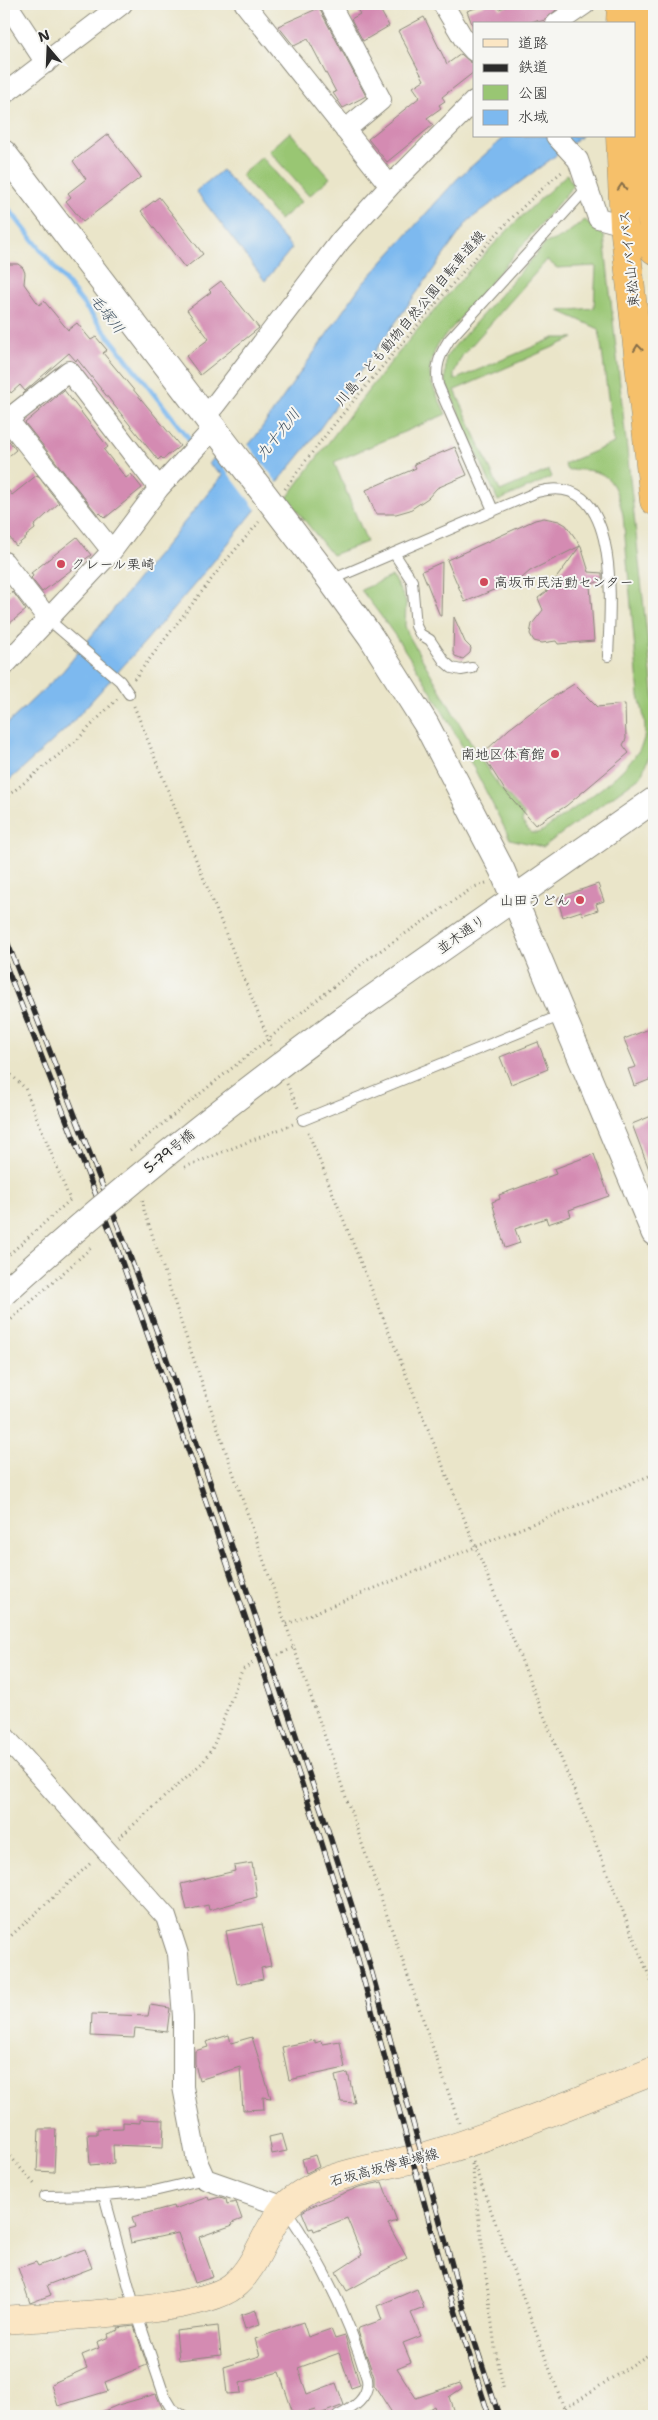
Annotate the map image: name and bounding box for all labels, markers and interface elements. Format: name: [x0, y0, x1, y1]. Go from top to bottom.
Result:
north arrow: [22, 22, 72, 72]
legend: [473, 22, 636, 138]
text: N: [36, 25, 52, 46]
text: 道路: [518, 33, 548, 53]
text: 鉄道: [518, 57, 548, 77]
text: 公園: [518, 83, 548, 103]
text: 水域: [518, 107, 548, 127]
one-way arrow: [617, 182, 628, 190]
street label: 東松山バイパス: [615, 209, 643, 309]
street label: 川島こども動物自然公園自転車道線: [331, 226, 489, 410]
water label: 毛塚川: [85, 290, 129, 338]
one-way arrow: [633, 344, 644, 352]
water label: 九十九川: [251, 404, 305, 464]
place label: クレール栗崎: [71, 555, 155, 573]
marker: クレール栗崎: [55, 558, 67, 570]
place label: 高坂市民活動センター: [494, 573, 633, 591]
marker: 高坂市民活動センター: [478, 576, 490, 588]
place label: 南地区体育館: [461, 745, 545, 763]
marker: 南地区体育館: [549, 748, 561, 760]
place label: 山田うどん: [500, 891, 570, 909]
marker: 山田うどん: [574, 894, 586, 906]
street label: 並木通り: [433, 911, 489, 957]
street label: 5-79号橋: [140, 1125, 198, 1177]
street label: 石坂高坂停車場線: [328, 2144, 440, 2190]

